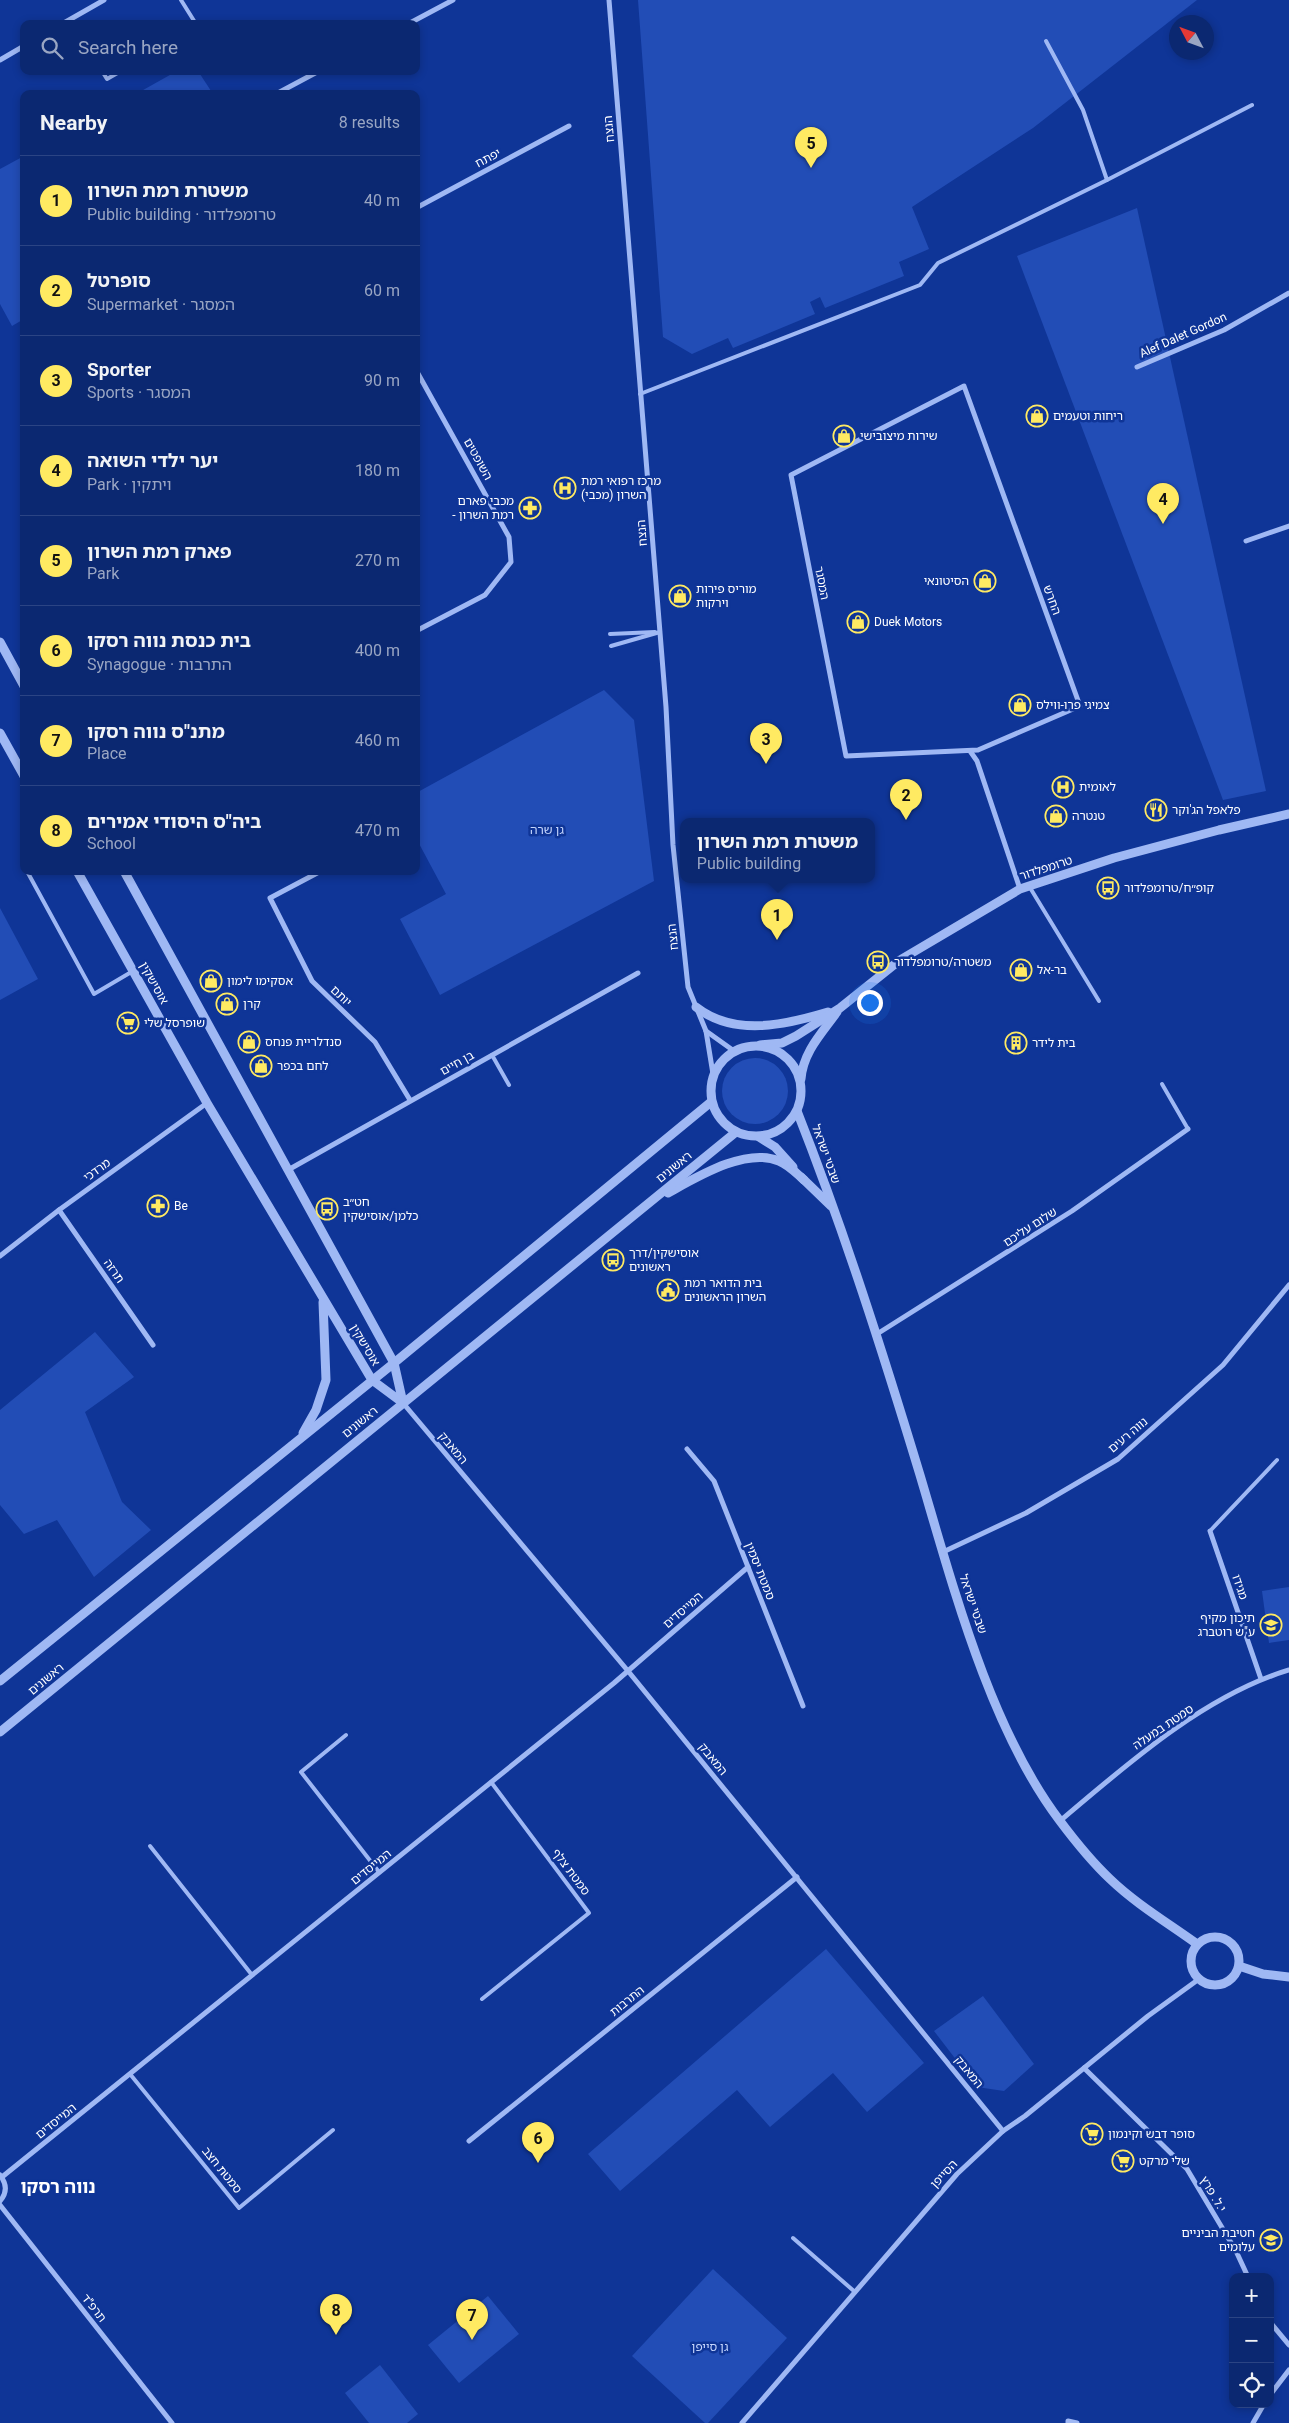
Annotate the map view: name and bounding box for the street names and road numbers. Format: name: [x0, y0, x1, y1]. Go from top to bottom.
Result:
street label: הנצח: [601, 115, 617, 143]
street label: יפתח: [473, 146, 503, 170]
street label: Alef Dalet Gordon: [1137, 309, 1229, 361]
street label: השופטים: [461, 436, 495, 482]
street label: הנצח: [634, 519, 650, 547]
street label: המסגר: [812, 565, 832, 601]
street label: החרש: [1040, 583, 1064, 617]
street label: טרומפלדור: [1018, 853, 1074, 883]
street label: הנצח: [665, 923, 681, 951]
street label: אוסישקין: [137, 959, 172, 1007]
street label: יותם: [328, 983, 354, 1009]
street label: בן חיים: [438, 1048, 477, 1078]
street label: שבטי ישראל: [809, 1123, 843, 1185]
street label: ראשונים: [653, 1148, 695, 1186]
street label: מרדכי: [81, 1155, 113, 1184]
street label: שלום עליכם: [1001, 1205, 1059, 1249]
street label: תרזה: [101, 1256, 127, 1286]
street label: אוסישקין: [347, 1322, 383, 1369]
street label: ראשונים: [339, 1403, 381, 1441]
street label: נווה רעים: [1105, 1415, 1151, 1455]
street label: המאבק: [436, 1429, 470, 1467]
street label: סמטת יסמין: [742, 1540, 778, 1602]
street label: שבטי ישראל: [956, 1573, 990, 1635]
street label: מגידו: [1229, 1573, 1251, 1601]
street label: המייסדים: [660, 1589, 706, 1631]
street label: ראשונים: [26, 1660, 66, 1698]
street label: סמטת במעלה: [1130, 1701, 1196, 1752]
street label: המאבק: [696, 1740, 730, 1778]
street label: המייסדים: [348, 1846, 394, 1888]
street label: סמטת צלף: [549, 1846, 593, 1898]
street label: התרבות: [607, 1983, 647, 2019]
street label: המאבק: [952, 2053, 986, 2091]
street label: המייסדים: [33, 2100, 79, 2142]
street label: סמטת חצב: [199, 2144, 245, 2196]
street label: הסייפן: [928, 2157, 960, 2191]
street label: י.ל. פרץ: [1197, 2174, 1229, 2214]
street label: תרפ"ד: [79, 2291, 109, 2325]

